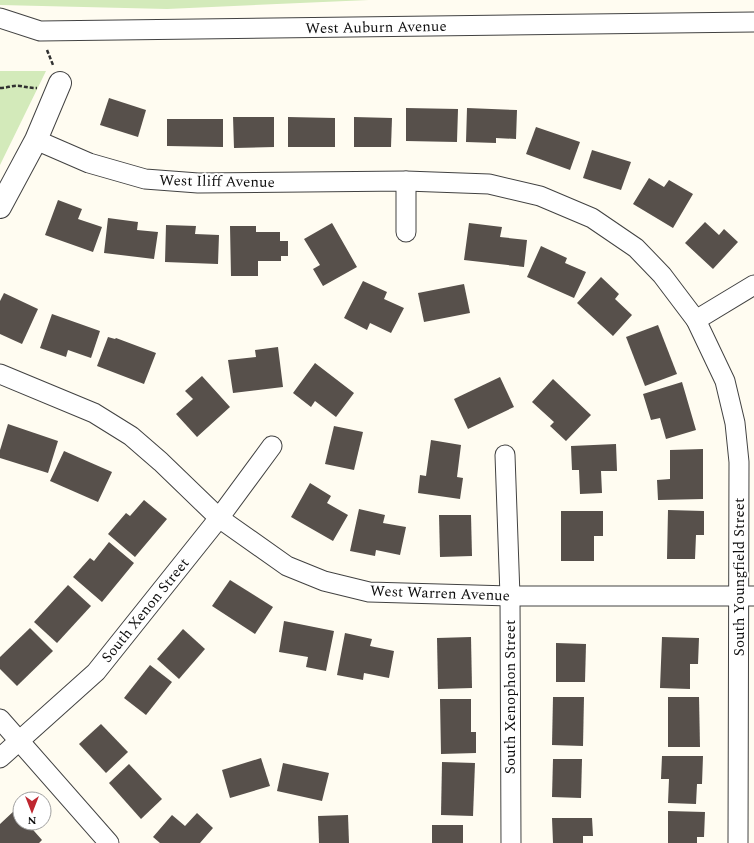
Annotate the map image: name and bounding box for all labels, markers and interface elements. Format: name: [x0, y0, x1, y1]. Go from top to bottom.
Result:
street label: West Auburn Avenue: [305, 15, 447, 40]
street label: West Iliff Avenue: [159, 169, 275, 194]
street label: South Youngfield Street: [728, 498, 751, 656]
street label: South Xenon Street: [96, 553, 195, 668]
street label: West Warren Avenue: [370, 580, 510, 607]
street label: South Xenophon Street: [499, 620, 522, 774]
north arrow: [12, 791, 52, 831]
text: N: [27, 812, 36, 829]

